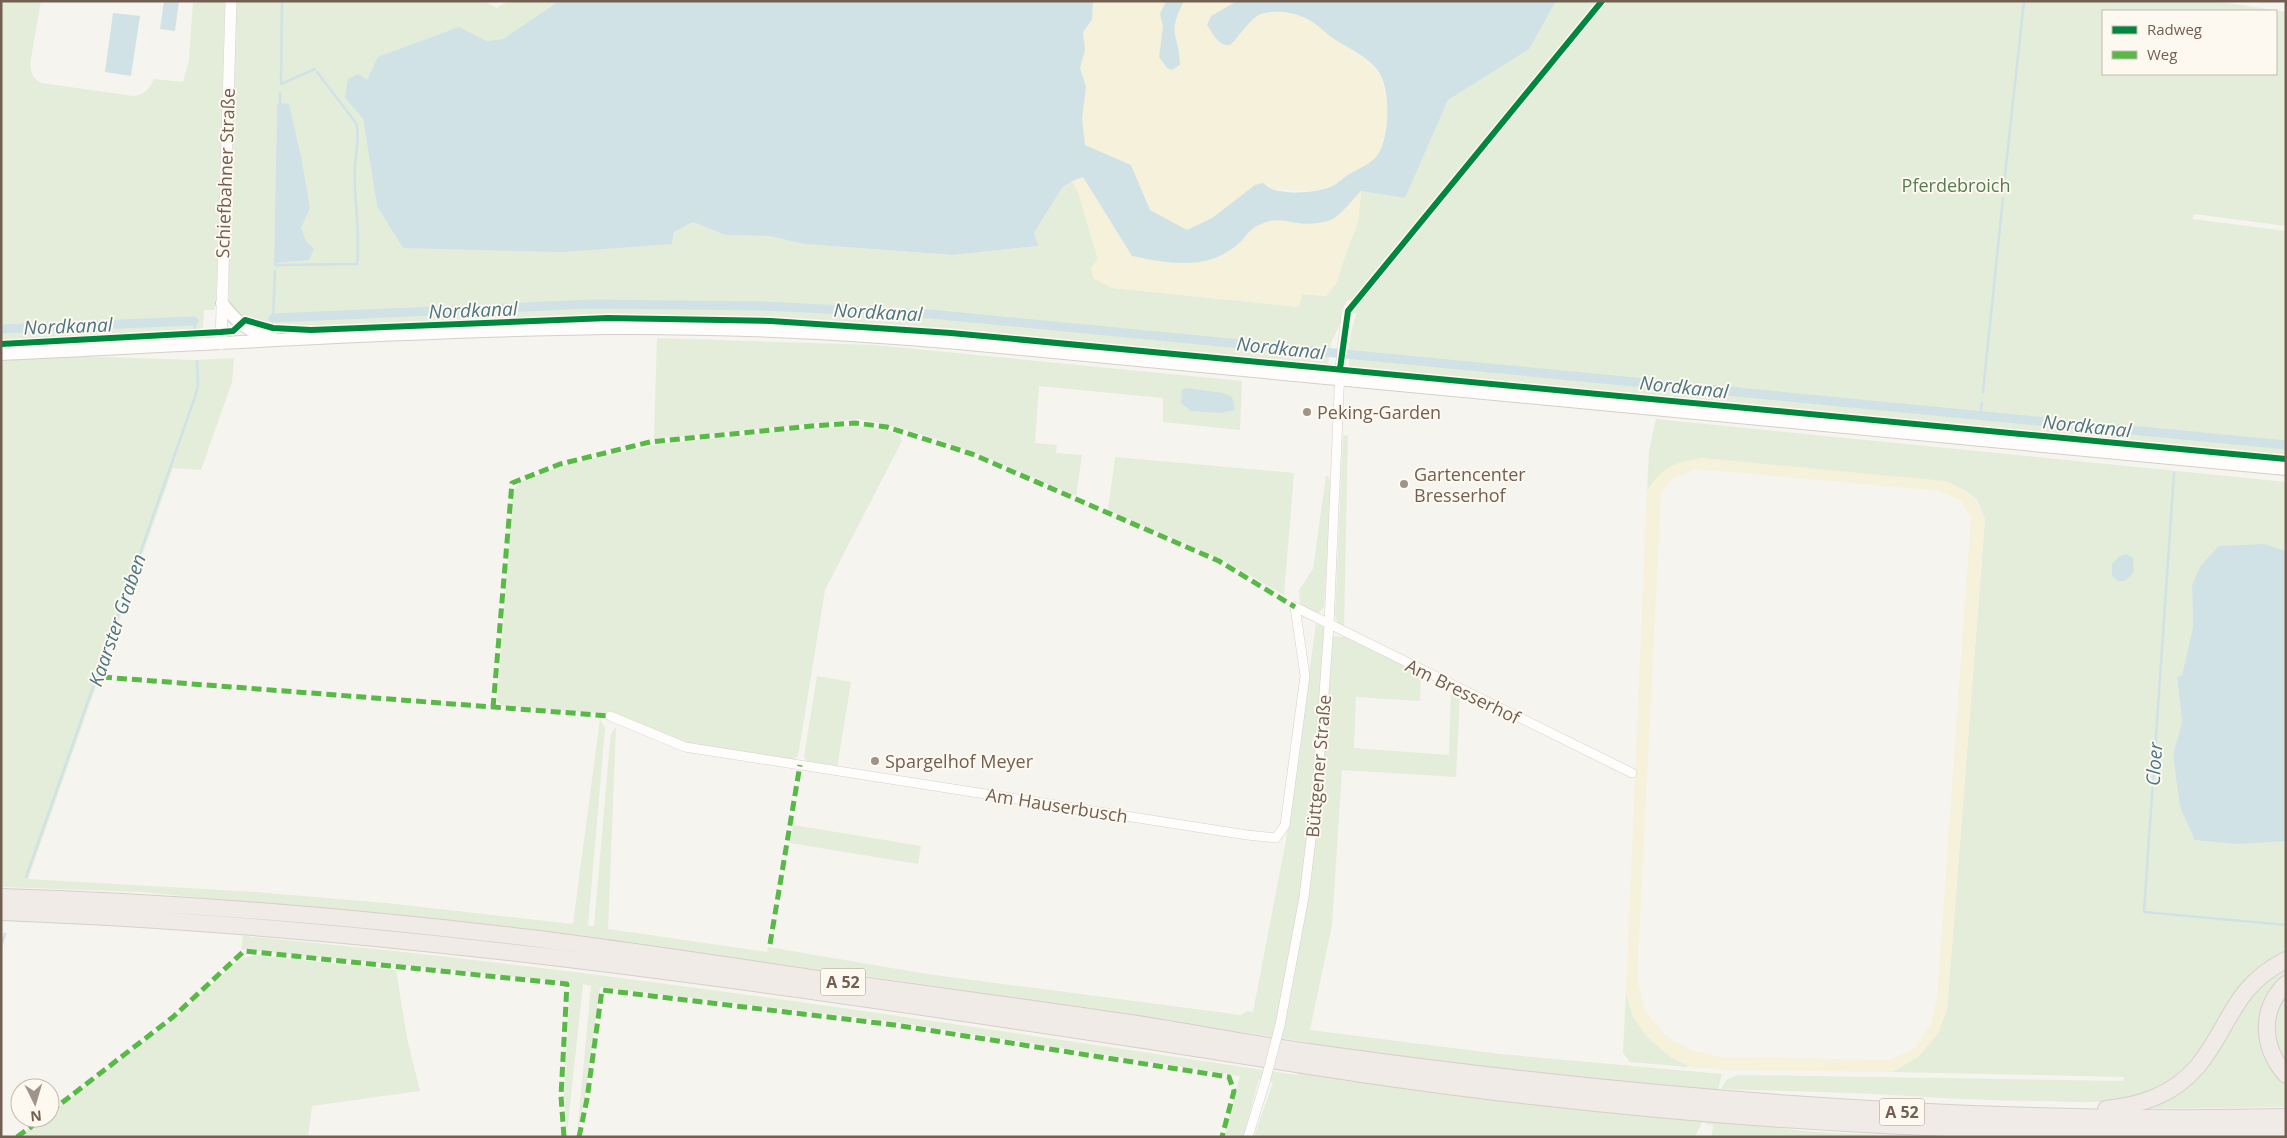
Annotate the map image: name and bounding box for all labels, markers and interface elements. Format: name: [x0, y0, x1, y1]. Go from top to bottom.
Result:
legend: [2102, 10, 2277, 75]
text: Radweg: [2147, 19, 2202, 39]
text: Weg: [2147, 44, 2177, 64]
street label: Schiefbahner Straße: [210, 87, 240, 259]
park label: Pferdebroich: [1902, 173, 2010, 197]
water label: Nordkanal: [428, 295, 519, 325]
water label: Nordkanal: [833, 297, 924, 327]
water label: Nordkanal: [23, 311, 114, 341]
water label: Nordkanal: [1235, 330, 1328, 366]
water label: Nordkanal: [1638, 369, 1731, 405]
place label: Peking-Garden: [1317, 400, 1441, 424]
marker: Peking-Garden: [1301, 406, 1313, 418]
water label: Nordkanal: [2041, 408, 2134, 444]
place label: Gartencenter Bresserhof: [1414, 462, 1526, 507]
marker: Gartencenter Bresserhof: [1398, 478, 1410, 490]
water label: Kaarster Graben: [82, 550, 152, 690]
street label: Am Bresserhof: [1402, 653, 1525, 729]
street label: Büttgener Straße: [1300, 693, 1336, 839]
water label: Cloer: [2140, 740, 2169, 787]
place label: Spargelhof Meyer: [885, 749, 1034, 773]
marker: Spargelhof Meyer: [869, 755, 881, 767]
street label: Am Hauserbusch: [984, 782, 1130, 828]
road number: A 52: [820, 969, 866, 996]
north arrow: [10, 1078, 60, 1128]
road number: A 52: [1880, 1098, 1924, 1126]
text: N: [30, 1106, 43, 1126]

